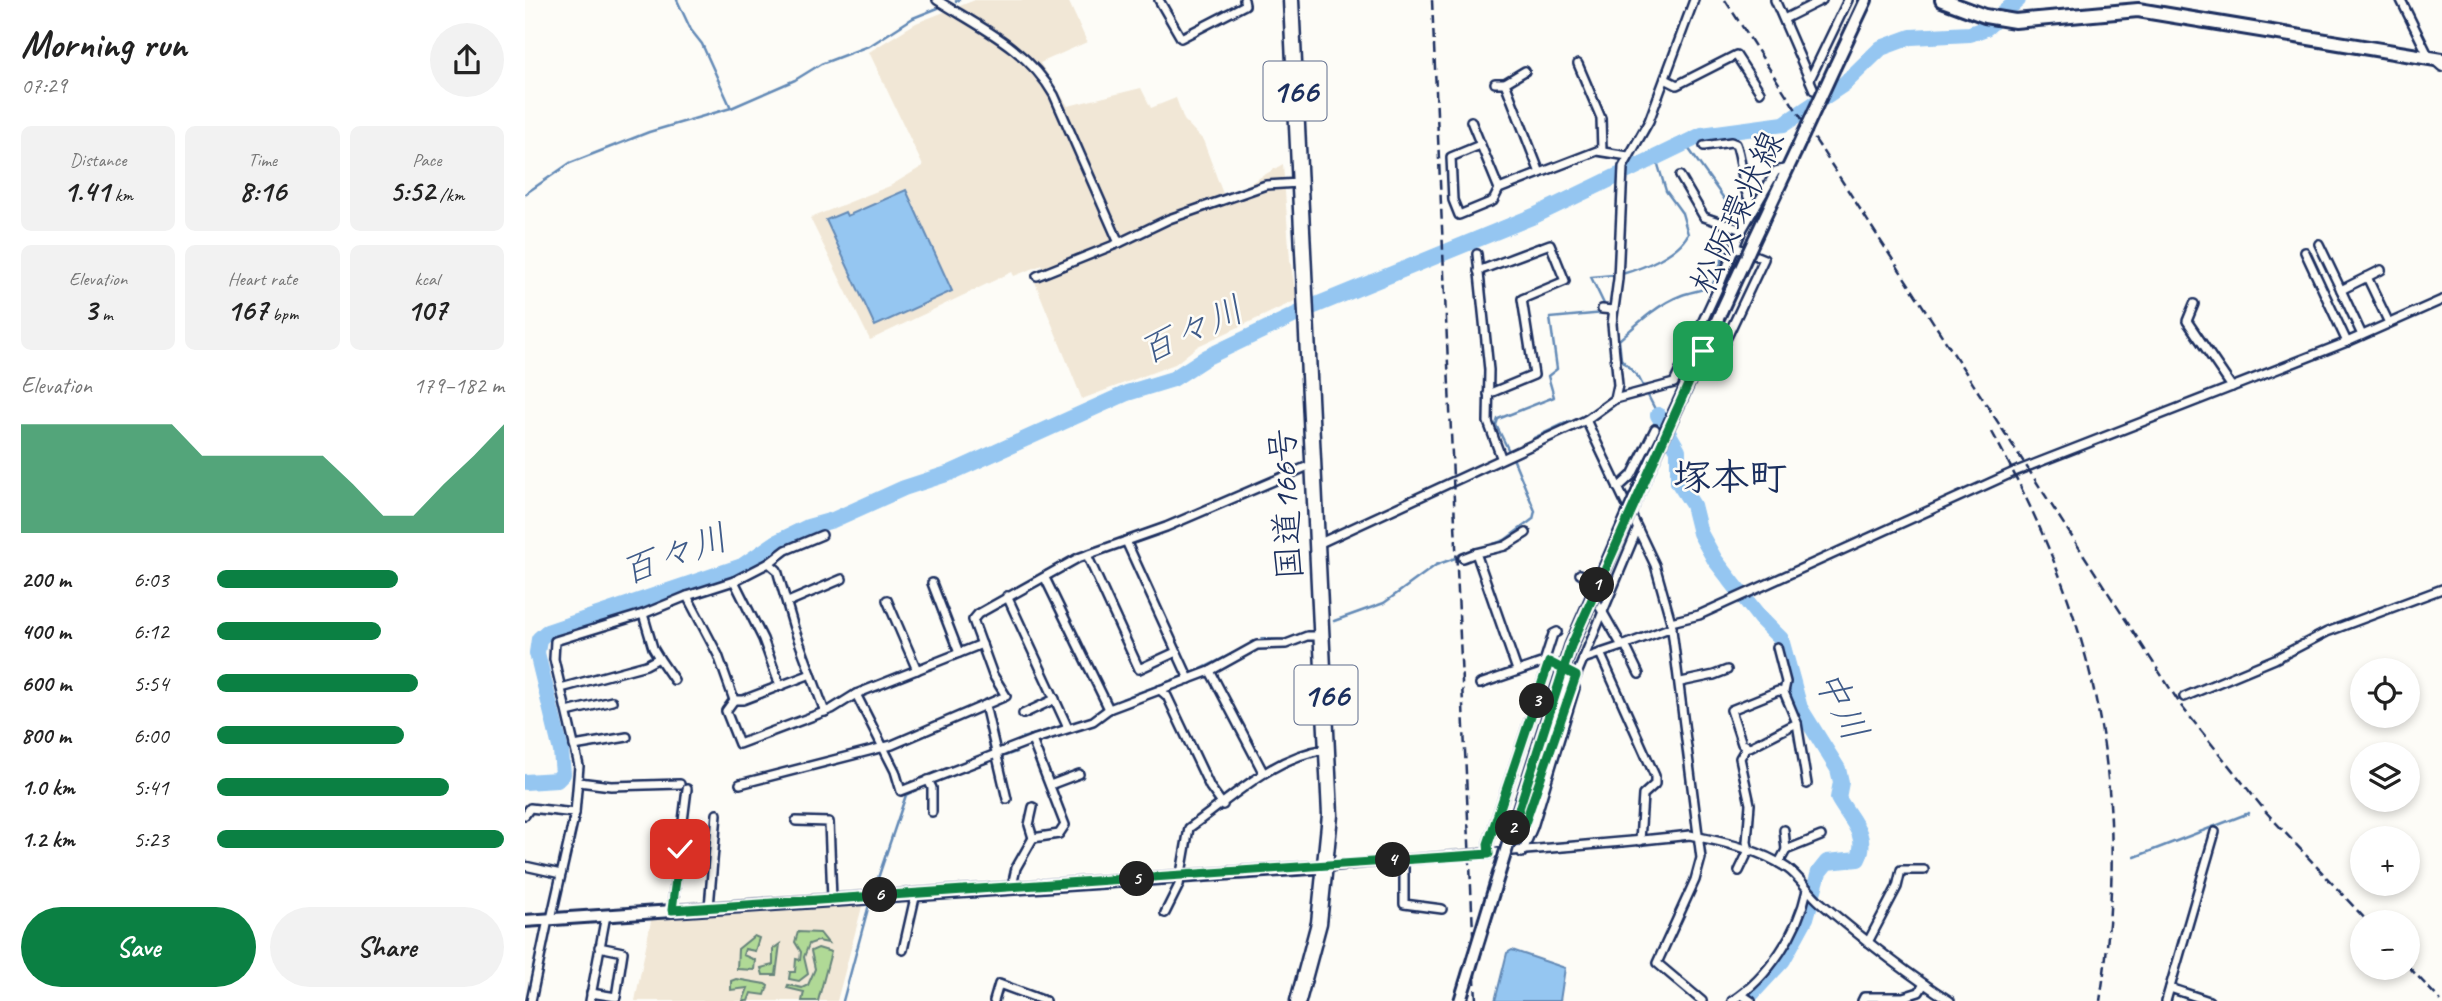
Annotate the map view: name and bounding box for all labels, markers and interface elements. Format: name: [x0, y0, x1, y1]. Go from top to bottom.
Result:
text: Morning run: [21, 21, 187, 68]
button: share: [430, 23, 504, 97]
road number: 166: [1263, 61, 1327, 120]
text: 07:29: [21, 71, 67, 100]
street label: 松阪環状線: [1680, 123, 1794, 301]
text: Distance: [70, 148, 127, 172]
text: Time: [248, 148, 277, 172]
text: Pace: [412, 148, 441, 172]
text: 1.41: [63, 172, 110, 210]
text: 8:16: [239, 172, 286, 210]
text: 5:52: [389, 172, 435, 210]
text: km: [110, 183, 133, 207]
text: /km: [435, 183, 464, 207]
text: Elevation: [69, 267, 127, 291]
text: Heart rate: [228, 267, 297, 291]
text: kcal: [414, 267, 439, 291]
water label: 百々川: [1131, 285, 1251, 375]
text: 3: [84, 291, 97, 329]
text: 167: [227, 291, 268, 329]
text: 107: [407, 291, 447, 329]
text: m: [97, 302, 113, 326]
text: bpm: [268, 302, 298, 326]
pin: [1673, 321, 1733, 381]
icon: arrive: [1684, 332, 1722, 370]
text: Elevation: [21, 371, 92, 400]
text: 179–182 m: [413, 371, 504, 400]
street label: 国道166号: [1260, 427, 1312, 581]
district label: 塚本町: [1673, 454, 1787, 501]
water label: 百々川: [614, 513, 734, 595]
text: 200 m: [21, 565, 71, 594]
text: 6:03: [133, 565, 169, 594]
pin: 1: [1579, 568, 1615, 602]
text: 1: [1592, 572, 1601, 596]
text: 400 m: [21, 617, 71, 646]
text: 6:12: [133, 617, 169, 646]
map controls: [2350, 658, 2420, 980]
button: locate: [2350, 658, 2420, 728]
water label: 中川: [1805, 661, 1879, 749]
road number: 166: [1295, 666, 1357, 724]
text: 600 m: [21, 669, 71, 698]
text: 5:54: [133, 669, 169, 698]
pin: 3: [1520, 684, 1555, 718]
text: 3: [1532, 688, 1541, 712]
text: 800 m: [21, 721, 71, 750]
text: 6:00: [133, 721, 169, 750]
button: layers: [2350, 742, 2420, 812]
text: 1.0 km: [21, 773, 75, 802]
text: 5:41: [133, 773, 169, 802]
pin: 2: [1495, 810, 1531, 846]
text: 2: [1508, 815, 1517, 839]
pin: [650, 819, 710, 879]
text: 1.2 km: [21, 825, 75, 854]
text: 5:23: [133, 825, 169, 854]
button: +: [2350, 826, 2420, 896]
icon: check: [661, 830, 699, 868]
pin: 4: [1375, 842, 1411, 878]
text: 4: [1388, 847, 1397, 871]
pin: 5: [1119, 862, 1155, 896]
text: 5: [1132, 866, 1141, 890]
pin: 6: [863, 878, 897, 912]
text: 6: [875, 882, 884, 906]
button: Save: [21, 907, 256, 987]
button: Share: [270, 907, 504, 987]
button: −: [2350, 910, 2420, 980]

